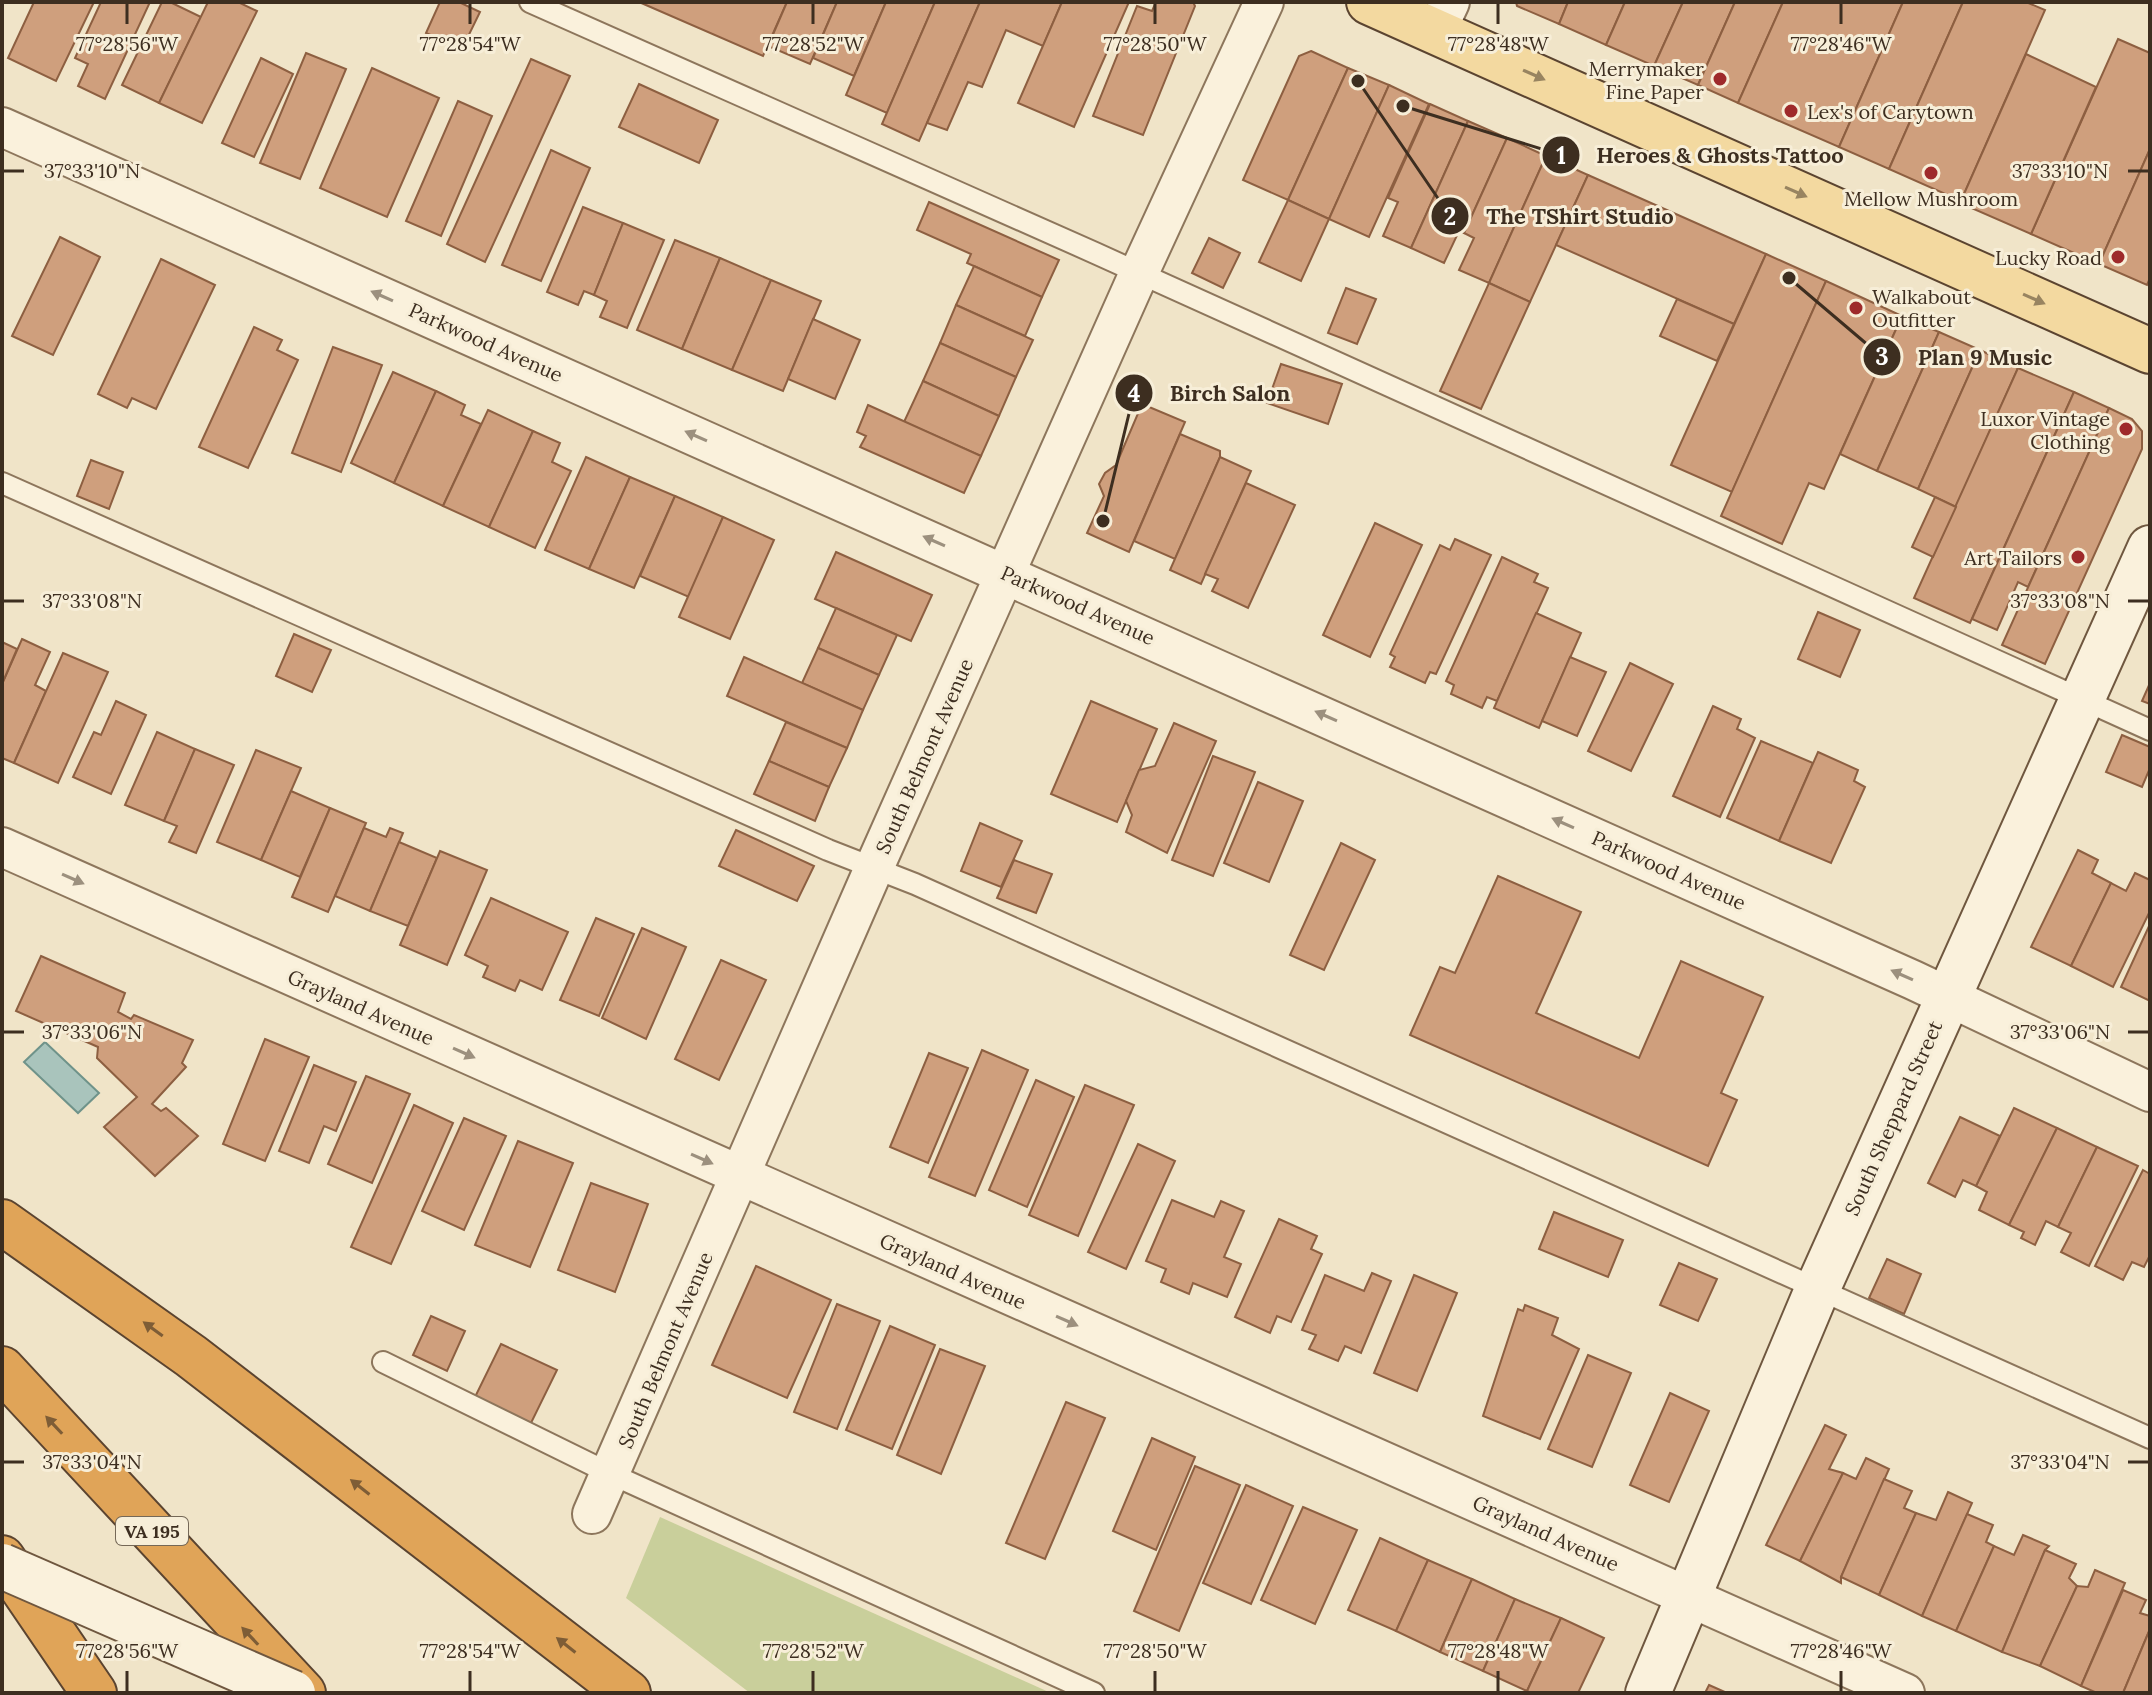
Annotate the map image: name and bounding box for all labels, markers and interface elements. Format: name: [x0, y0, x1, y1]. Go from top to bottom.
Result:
text: 77°28'56"W: [76, 31, 179, 56]
text: 77°28'54"W: [420, 31, 522, 56]
text: 77°28'52"W: [762, 31, 865, 56]
text: 77°28'50"W: [1104, 31, 1208, 56]
text: 77°28'48"W: [1448, 31, 1549, 56]
text: 77°28'46"W: [1791, 31, 1893, 56]
place label: Merrymaker Fine Paper: [1588, 56, 1704, 104]
one-way arrow: [1522, 68, 1545, 81]
marker: Merrymaker Fine Paper: [1711, 70, 1729, 88]
place label: Lex's of Carytown: [1807, 99, 1974, 124]
marker: Lex's of Carytown: [1782, 102, 1800, 120]
callout: Heroes & Ghosts Tattoo: [1541, 132, 1860, 178]
text: 1: [1556, 140, 1566, 171]
text: Heroes & Ghosts Tattoo: [1596, 141, 1844, 169]
text: 37°33'10"N: [44, 158, 140, 183]
text: 37°33'10"N: [2012, 158, 2108, 183]
marker: Mellow Mushroom: [1922, 164, 1940, 182]
one-way arrow: [1785, 186, 1808, 199]
place label: Mellow Mushroom: [1844, 186, 2018, 211]
callout: The TShirt Studio: [1430, 193, 1690, 239]
text: 2: [1444, 201, 1456, 232]
text: The TShirt Studio: [1486, 202, 1674, 230]
place label: Lucky Road: [1995, 245, 2102, 270]
marker: Lucky Road: [2109, 248, 2127, 266]
place label: Walkabout Outfitter: [1872, 284, 1971, 332]
one-way arrow: [370, 289, 394, 303]
one-way arrow: [2022, 292, 2045, 305]
street label: Parkwood Avenue: [405, 297, 567, 387]
marker: Walkabout Outfitter: [1847, 299, 1865, 317]
callout: Plan 9 Music: [1862, 334, 2068, 380]
text: 3: [1875, 341, 1889, 372]
text: Plan 9 Music: [1918, 343, 2053, 371]
callout: Birch Salon: [1114, 370, 1306, 416]
text: 4: [1127, 378, 1141, 409]
text: Birch Salon: [1170, 379, 1290, 407]
place label: Luxor Vintage Clothing: [1980, 406, 2111, 454]
marker: Luxor Vintage Clothing: [2117, 420, 2135, 438]
one-way arrow: [684, 429, 708, 442]
one-way arrow: [922, 535, 946, 548]
place label: Art Tailors: [1963, 545, 2062, 570]
marker: Art Tailors: [2069, 548, 2087, 566]
street label: Parkwood Avenue: [997, 560, 1159, 650]
text: 37°33'08"N: [42, 588, 142, 613]
text: 37°33'08"N: [2010, 588, 2110, 613]
street label: South Belmont Avenue: [870, 654, 978, 858]
one-way arrow: [1314, 710, 1337, 723]
one-way arrow: [1551, 816, 1575, 829]
street label: Parkwood Avenue: [1588, 825, 1750, 915]
one-way arrow: [61, 873, 85, 886]
street label: Grayland Avenue: [284, 964, 438, 1050]
one-way arrow: [1891, 968, 1914, 981]
street label: South Sheppard Street: [1839, 1016, 1947, 1219]
text: 37°33'06"N: [42, 1019, 142, 1044]
text: 37°33'06"N: [2010, 1019, 2110, 1044]
one-way arrow: [453, 1046, 476, 1060]
one-way arrow: [690, 1152, 714, 1165]
street label: Grayland Avenue: [876, 1228, 1030, 1314]
street label: South Belmont Avenue: [612, 1248, 718, 1452]
one-way arrow: [1056, 1315, 1079, 1328]
one-way arrow: [143, 1322, 163, 1338]
one-way arrow: [45, 1416, 63, 1435]
text: 37°33'04"N: [42, 1449, 142, 1474]
text: 37°33'04"N: [2010, 1449, 2110, 1474]
one-way arrow: [350, 1479, 370, 1495]
street label: Grayland Avenue: [1469, 1490, 1623, 1576]
road number: VA 195: [116, 1517, 188, 1545]
one-way arrow: [241, 1627, 259, 1646]
text: 77°28'56"W: [76, 1638, 179, 1663]
text: 77°28'54"W: [420, 1638, 522, 1663]
one-way arrow: [556, 1638, 576, 1654]
text: 77°28'52"W: [762, 1638, 865, 1663]
text: 77°28'50"W: [1104, 1638, 1208, 1663]
text: 77°28'48"W: [1448, 1638, 1549, 1663]
text: 77°28'46"W: [1791, 1638, 1893, 1663]

